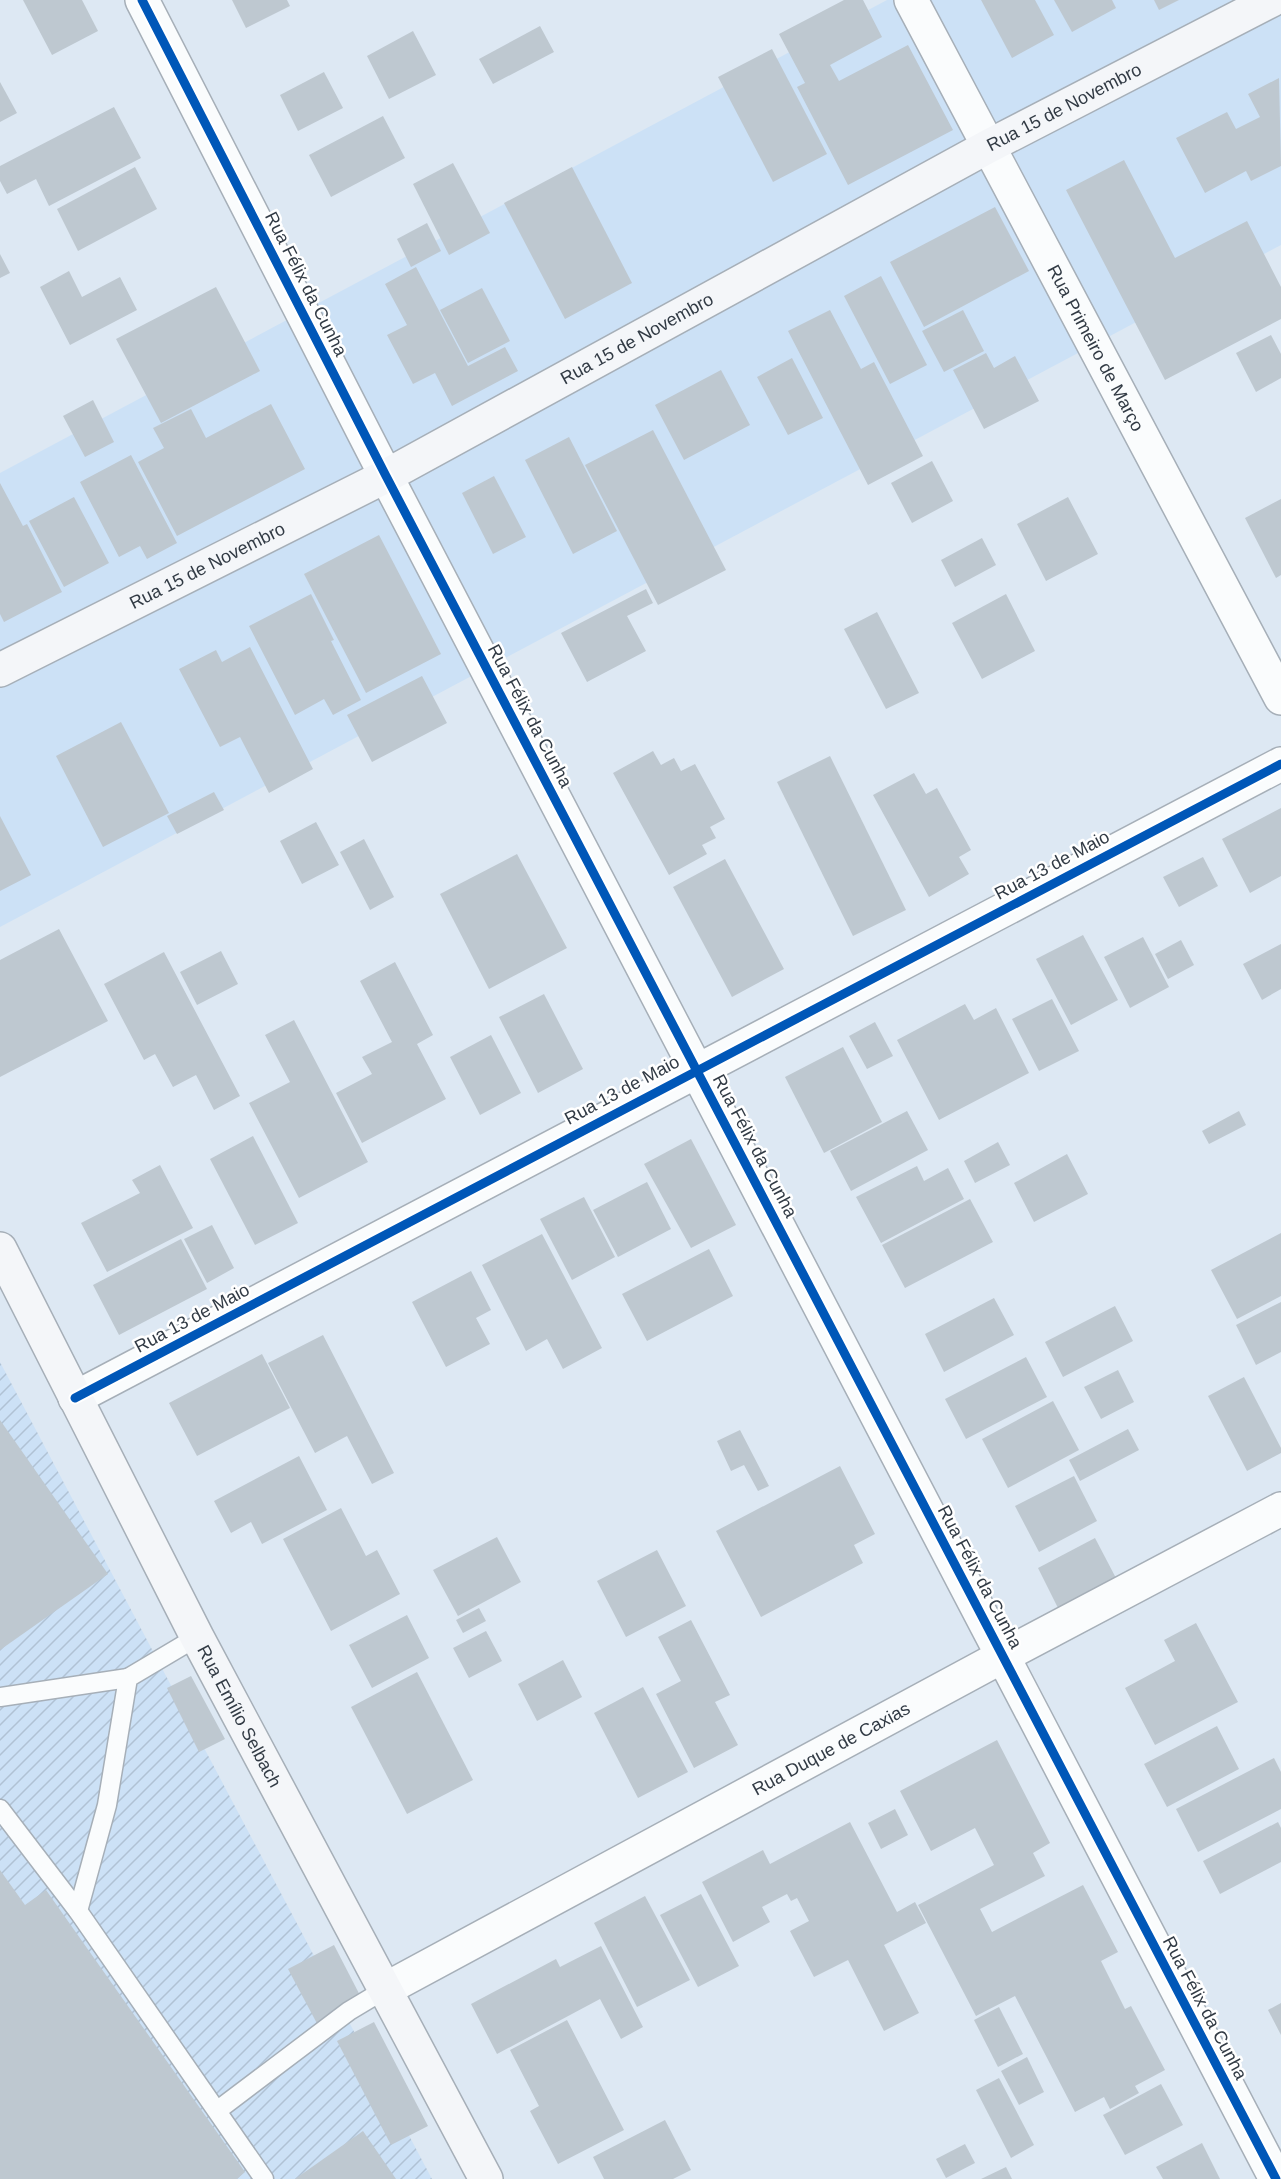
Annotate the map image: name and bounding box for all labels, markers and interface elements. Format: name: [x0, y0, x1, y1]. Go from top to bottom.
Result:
street label: Rua 15 de Novembro: [984, 59, 1145, 155]
street label: Rua Félix da Cunha: [261, 209, 351, 360]
street label: Rua Primeiro de Março: [1043, 262, 1148, 435]
street label: Rua 15 de Novembro: [557, 289, 717, 389]
street label: Rua 15 de Novembro: [126, 518, 288, 613]
street label: Rua Félix da Cunha: [484, 641, 577, 792]
street label: Rua 13 de Maio: [991, 826, 1113, 904]
street label: Rua 13 de Maio: [561, 1051, 683, 1129]
street label: Rua Félix da Cunha: [709, 1071, 802, 1222]
street label: Rua 13 de Maio: [131, 1279, 253, 1357]
street label: Rua Félix da Cunha: [934, 1502, 1027, 1653]
street label: Rua Emílio Selbach: [193, 1642, 285, 1791]
street label: Rua Duque de Caxias: [749, 1698, 913, 1799]
street label: Rua Félix da Cunha: [1159, 1933, 1252, 2084]

